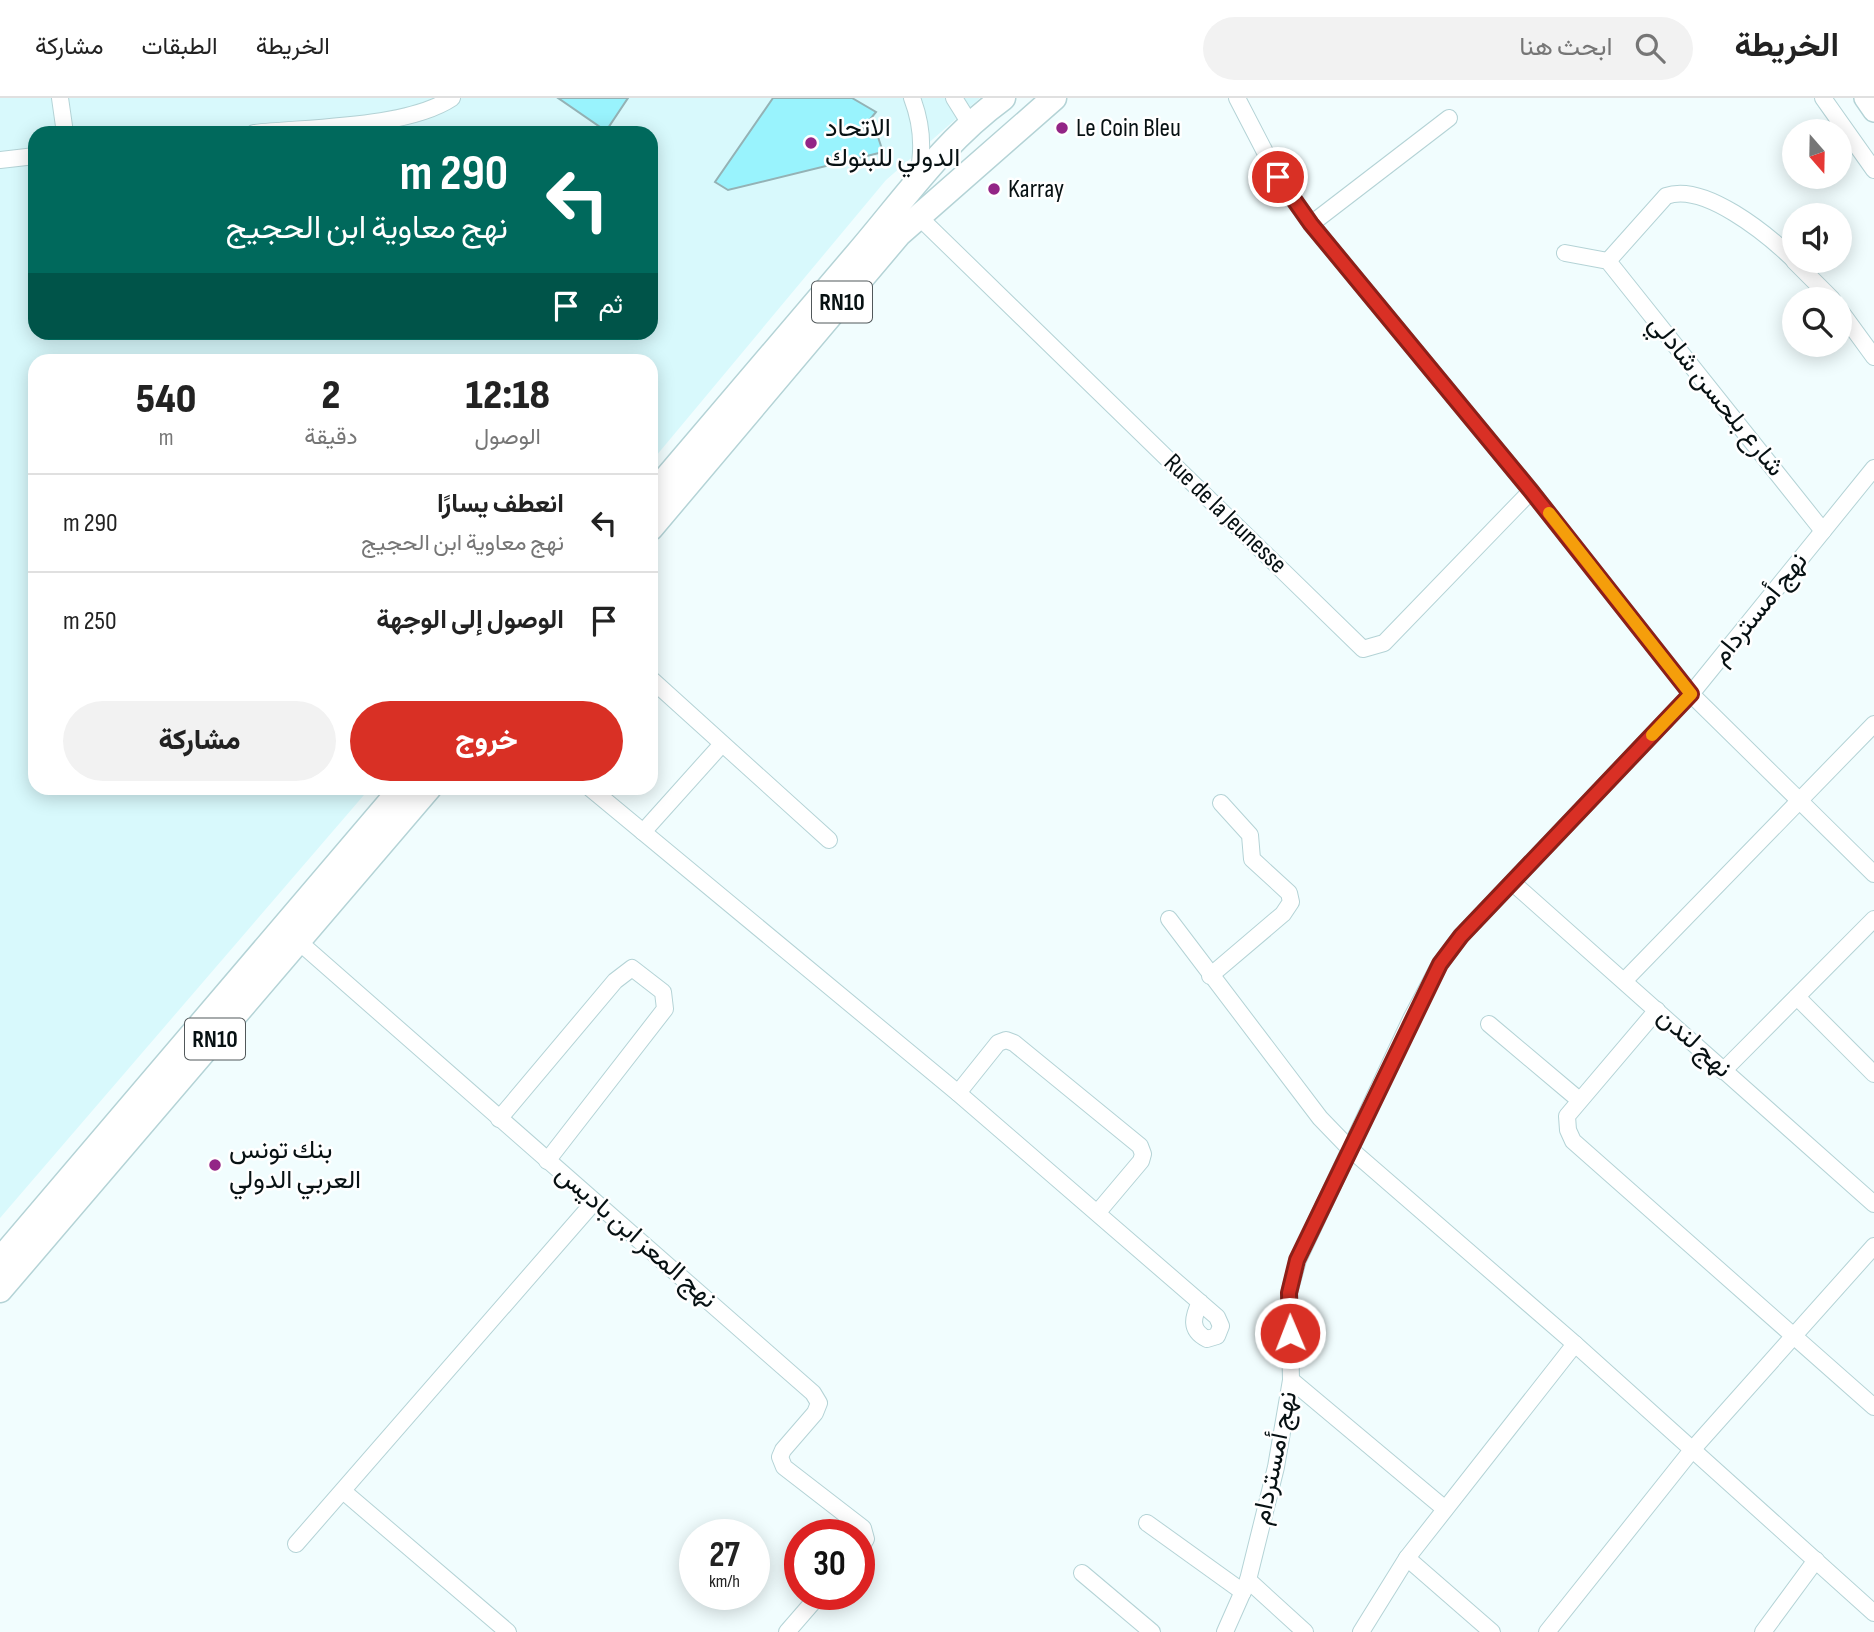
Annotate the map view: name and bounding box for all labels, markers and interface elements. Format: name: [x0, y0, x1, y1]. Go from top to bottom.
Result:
search box: [1203, 17, 1693, 80]
text: الخريطة: [1735, 26, 1839, 66]
icon: search: [1631, 29, 1669, 67]
text: مشاركة: [35, 32, 103, 61]
text: الطبقات: [141, 32, 218, 61]
text: الخريطة: [256, 32, 330, 61]
text: ابحث هنا: [1519, 32, 1613, 63]
place label: الاتحاد الدولي للبنوك: [825, 113, 960, 178]
place label: Le Coin Bleu: [1076, 113, 1181, 144]
north arrow: [1782, 119, 1852, 189]
map controls: [1782, 119, 1852, 357]
marker: Le Coin Bleu: [1054, 120, 1070, 136]
marker: الاتحاد الدولي للبنوك: [803, 135, 819, 151]
text: 290 m: [400, 145, 508, 204]
pin: [1248, 147, 1308, 207]
icon: left: [532, 154, 623, 245]
icon: arrive: [1259, 158, 1297, 196]
place label: Karray: [1008, 174, 1064, 205]
marker: Karray: [986, 181, 1002, 197]
button: sound: [1782, 203, 1852, 273]
text: نهج معاوية ابن الحجيج: [226, 209, 508, 248]
road number: RN10: [812, 282, 872, 322]
icon: arrive: [547, 287, 585, 325]
button: search: [1782, 287, 1852, 357]
text: ثم: [599, 290, 623, 321]
street label: شارع بلحسن شادلي: [1638, 309, 1791, 486]
text: 2: [322, 370, 340, 421]
text: 12:18: [466, 370, 550, 421]
text: 540: [136, 374, 196, 425]
text: دقيقة: [304, 423, 358, 451]
text: الوصول: [475, 423, 541, 451]
text: m: [159, 424, 174, 452]
street label: Rue de la Jeunesse: [1157, 448, 1293, 580]
text: انعطف يسارًا: [437, 489, 564, 520]
icon: left: [585, 504, 623, 542]
text: 290 m: [63, 508, 118, 539]
text: نهج معاوية ابن الحجيج: [361, 529, 564, 557]
street label: نهج أمستردام: [1705, 546, 1815, 672]
icon: arrive: [585, 602, 623, 640]
text: الوصول إلى الوجهة: [376, 605, 564, 636]
text: 250 m: [63, 606, 117, 637]
button: مشاركة: [63, 701, 336, 781]
button: خروج: [350, 701, 623, 781]
street label: نهج لندن: [1649, 1001, 1738, 1085]
road number: RN10: [185, 1018, 245, 1059]
place label: بنك تونس العربي الدولي: [229, 1135, 361, 1200]
marker: بنك تونس العربي الدولي: [207, 1157, 223, 1173]
street label: نهج المعز ابن باديس: [548, 1159, 723, 1316]
position arrow: [1253, 1296, 1327, 1370]
street label: نهج أمستردام: [1245, 1388, 1305, 1528]
speed limit sign: 30: [784, 1519, 875, 1610]
text: 27: [709, 1534, 740, 1577]
text: km/h: [709, 1571, 740, 1592]

